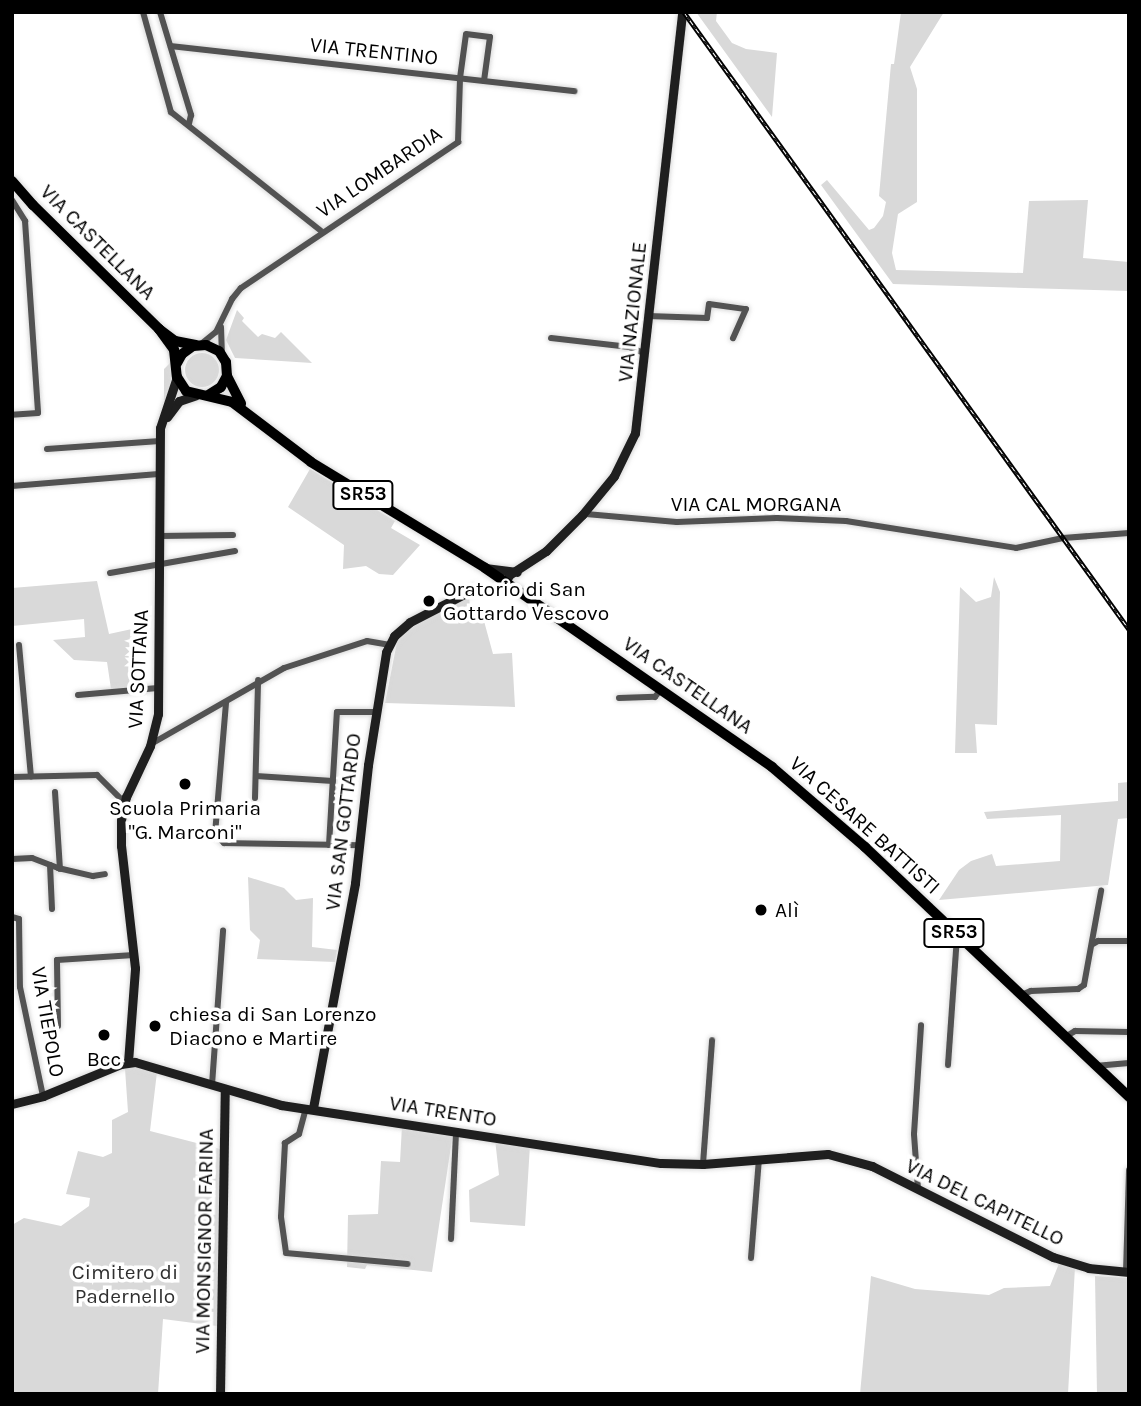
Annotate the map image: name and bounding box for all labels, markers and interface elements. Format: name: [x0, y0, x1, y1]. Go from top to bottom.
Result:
street label: VIA TRENTINO: [309, 32, 439, 70]
street label: VIA LOMBARDIA: [312, 121, 446, 223]
street label: VIA CASTELLANA: [35, 179, 161, 305]
street label: VIA NAZIONALE: [612, 241, 652, 383]
road number: SR53: [332, 480, 394, 510]
street label: VIA CAL MORGANA: [671, 491, 841, 517]
place label: Oratorio di San Gottardo Vescovo: [443, 576, 609, 626]
marker: Oratorio di San Gottardo Vescovo: [421, 593, 437, 609]
street label: VIA SOTTANA: [122, 609, 154, 729]
street label: VIA CASTELLANA: [618, 631, 758, 739]
street label: VIA SAN GOTTARDO: [320, 732, 366, 912]
street label: VIA CESARE BATTISTI: [784, 751, 946, 899]
marker: Scuola Primaria "G. Marconi": [177, 776, 193, 792]
place label: Scuola Primaria "G. Marconi": [109, 795, 261, 845]
place label: Alì: [775, 897, 799, 923]
marker: Alì: [753, 902, 769, 918]
road number: SR53: [922, 917, 986, 948]
street label: VIA TIEPOLO: [26, 965, 70, 1079]
place label: chiesa di San Lorenzo Diacono e Martire: [169, 1001, 377, 1051]
marker: chiesa di San Lorenzo Diacono e Martire: [147, 1018, 163, 1034]
marker: Bcc: [96, 1027, 112, 1043]
place label: Bcc: [87, 1046, 121, 1072]
street label: VIA TRENTO: [388, 1090, 498, 1132]
street label: VIA MONSIGNOR FARINA: [189, 1128, 219, 1354]
street label: VIA DEL CAPITELLO: [902, 1153, 1068, 1251]
park label: Cimitero di Padernello: [72, 1259, 178, 1309]

